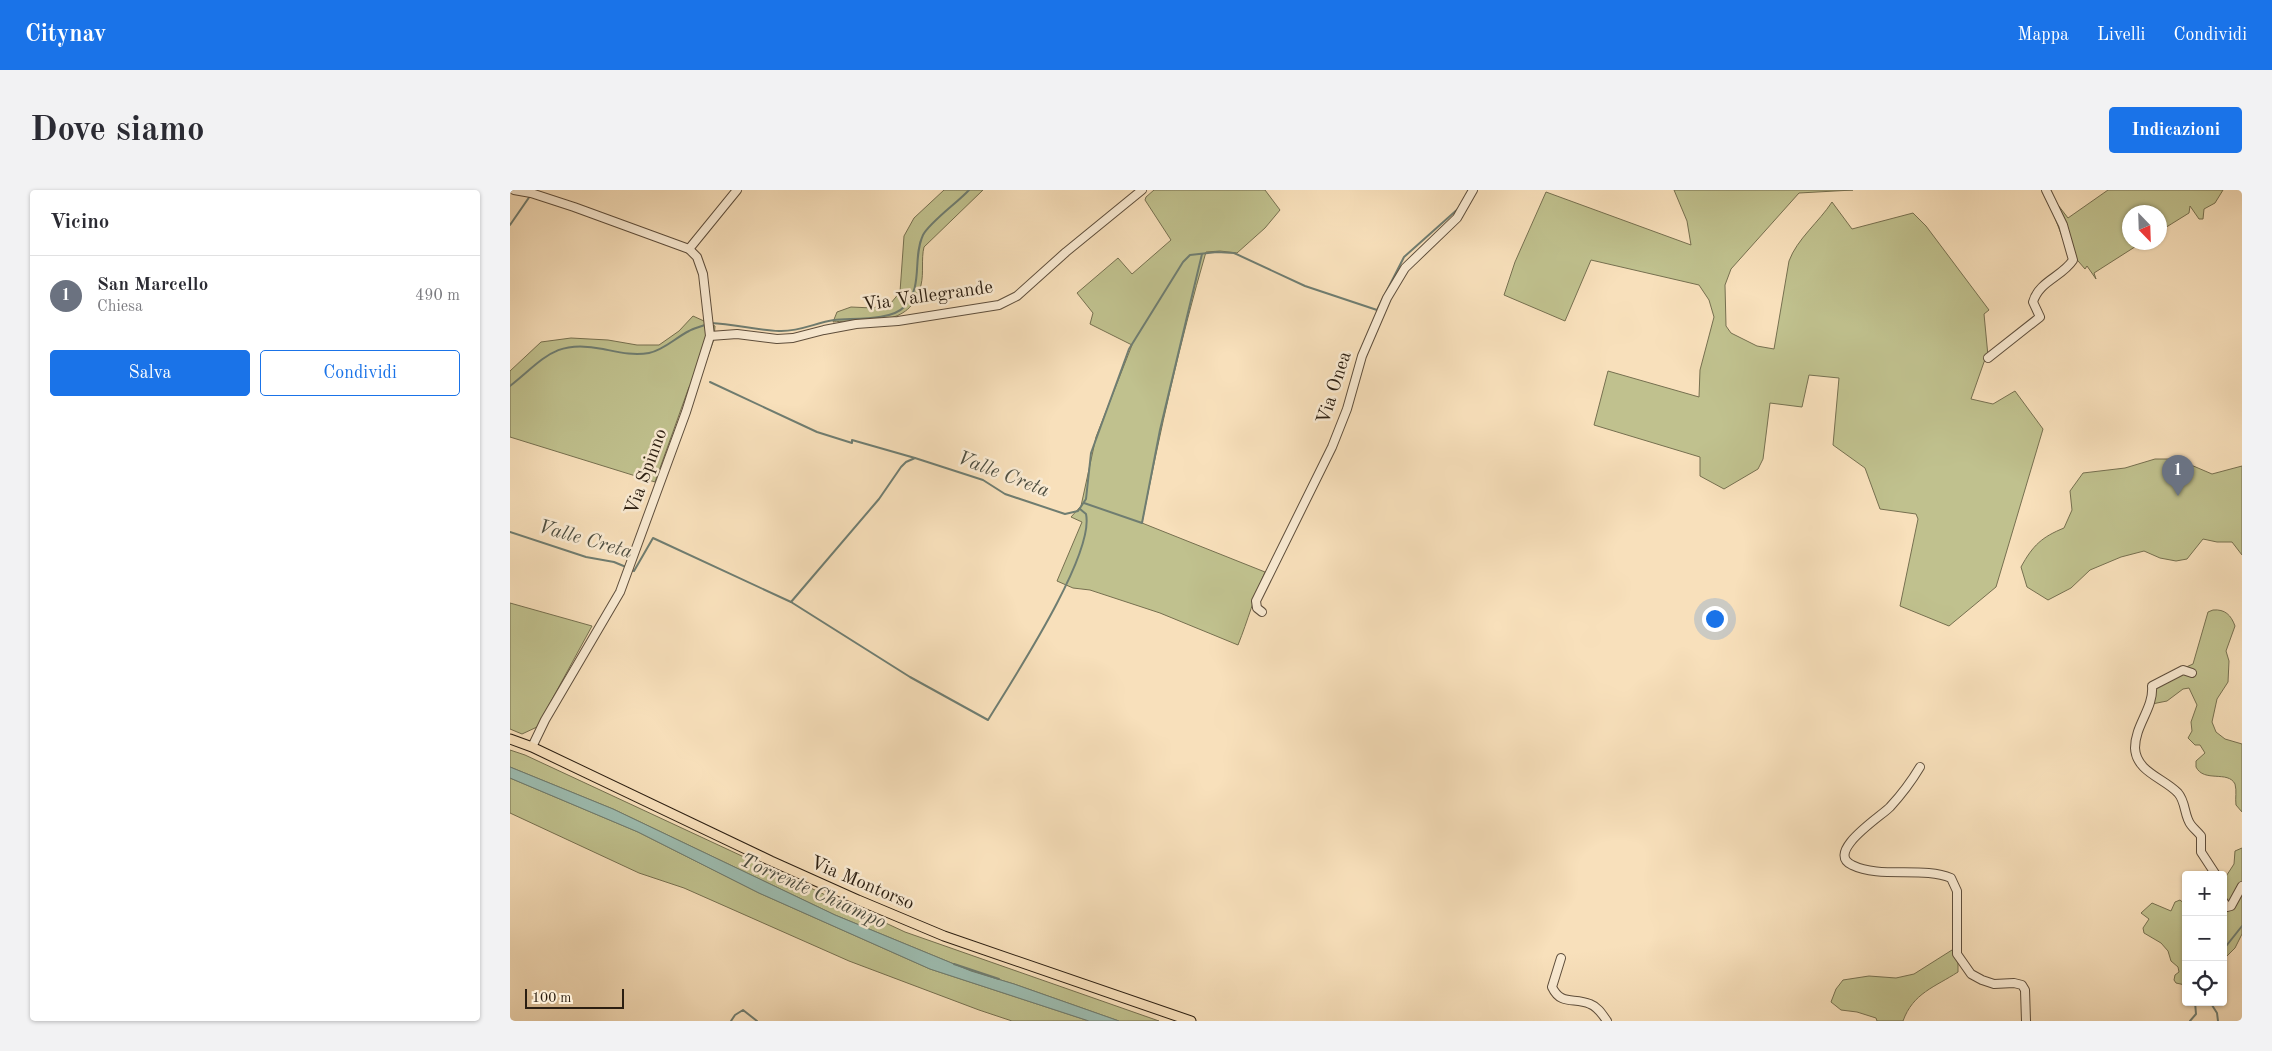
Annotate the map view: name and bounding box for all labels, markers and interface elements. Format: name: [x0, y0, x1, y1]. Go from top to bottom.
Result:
text: Citynav: [25, 23, 106, 47]
text: Mappa: [2017, 26, 2069, 44]
text: Livelli: [2097, 26, 2145, 44]
text: Condividi: [2173, 26, 2247, 44]
button: Indicazioni: [2109, 107, 2242, 153]
text: Dove siamo: [30, 113, 205, 148]
north arrow: [2122, 205, 2167, 250]
text: Vicino: [50, 212, 109, 233]
text: San Marcello: [97, 276, 208, 295]
street label: Via Vallegrande: [862, 278, 994, 316]
text: 1: [61, 288, 71, 304]
text: 490 m: [415, 288, 460, 304]
text: Chiesa: [97, 299, 143, 315]
street label: Via Onea: [1314, 349, 1356, 427]
button: Salva: [50, 350, 250, 396]
button: Condividi: [260, 350, 460, 396]
street label: Via Spinno: [623, 426, 671, 518]
water label: Valle Creta: [954, 448, 1052, 502]
pin: 1: [2162, 455, 2194, 496]
water label: Valle Creta: [536, 517, 635, 563]
your location: [1702, 606, 1728, 632]
water label: Torrente Chiampo: [737, 851, 889, 933]
street label: Via Montorso: [807, 854, 917, 914]
map controls: [2182, 871, 2227, 1006]
button: +: [2182, 871, 2227, 916]
button: −: [2182, 916, 2227, 961]
button: locate: [2182, 961, 2227, 1006]
scale bar: [525, 986, 624, 1009]
text: 100 m: [532, 991, 571, 1005]

